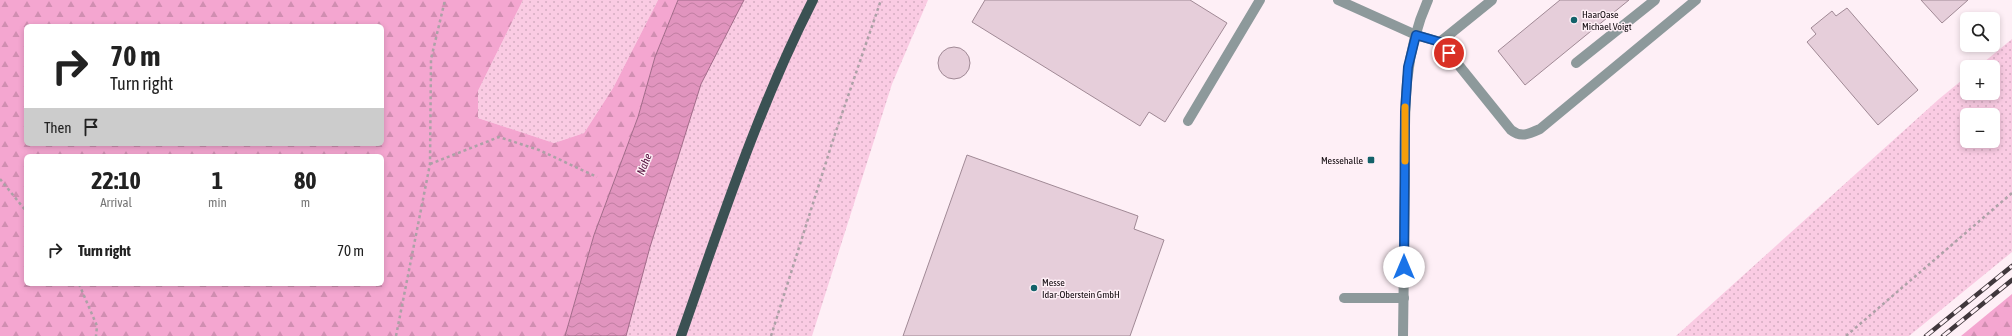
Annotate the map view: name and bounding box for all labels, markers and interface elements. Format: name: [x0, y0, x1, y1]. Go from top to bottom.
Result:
place label: HaarOase Michael Voigt: [1582, 9, 1632, 32]
map controls: [1960, 12, 2000, 148]
button: search: [1960, 12, 2000, 52]
marker: HaarOase Michael Voigt: [1569, 15, 1579, 25]
pin: [1432, 36, 1466, 70]
icon: right: [44, 40, 96, 92]
text: 70 m: [110, 40, 160, 72]
icon: arrive: [1438, 42, 1460, 64]
button: +: [1960, 60, 2000, 100]
text: Turn right: [110, 73, 173, 94]
button: −: [1960, 108, 2000, 148]
icon: arrive: [80, 116, 102, 138]
text: Then: [44, 119, 72, 136]
water label: Nahe: [634, 152, 654, 176]
place label: Messehalle: [1321, 155, 1363, 166]
marker: Messehalle: [1366, 155, 1376, 165]
text: 22:10: [91, 167, 141, 194]
text: 1: [212, 167, 223, 194]
text: 80: [294, 167, 317, 194]
text: Arrival: [100, 195, 132, 210]
text: min: [208, 195, 227, 210]
text: m: [301, 195, 310, 210]
icon: right: [44, 239, 66, 261]
text: Turn right: [78, 242, 131, 259]
text: 70 m: [337, 242, 364, 259]
position arrow: [1383, 246, 1425, 288]
place label: Messe Idar-Oberstein GmbH: [1042, 277, 1120, 300]
marker: Messe Idar-Oberstein GmbH: [1029, 283, 1039, 293]

